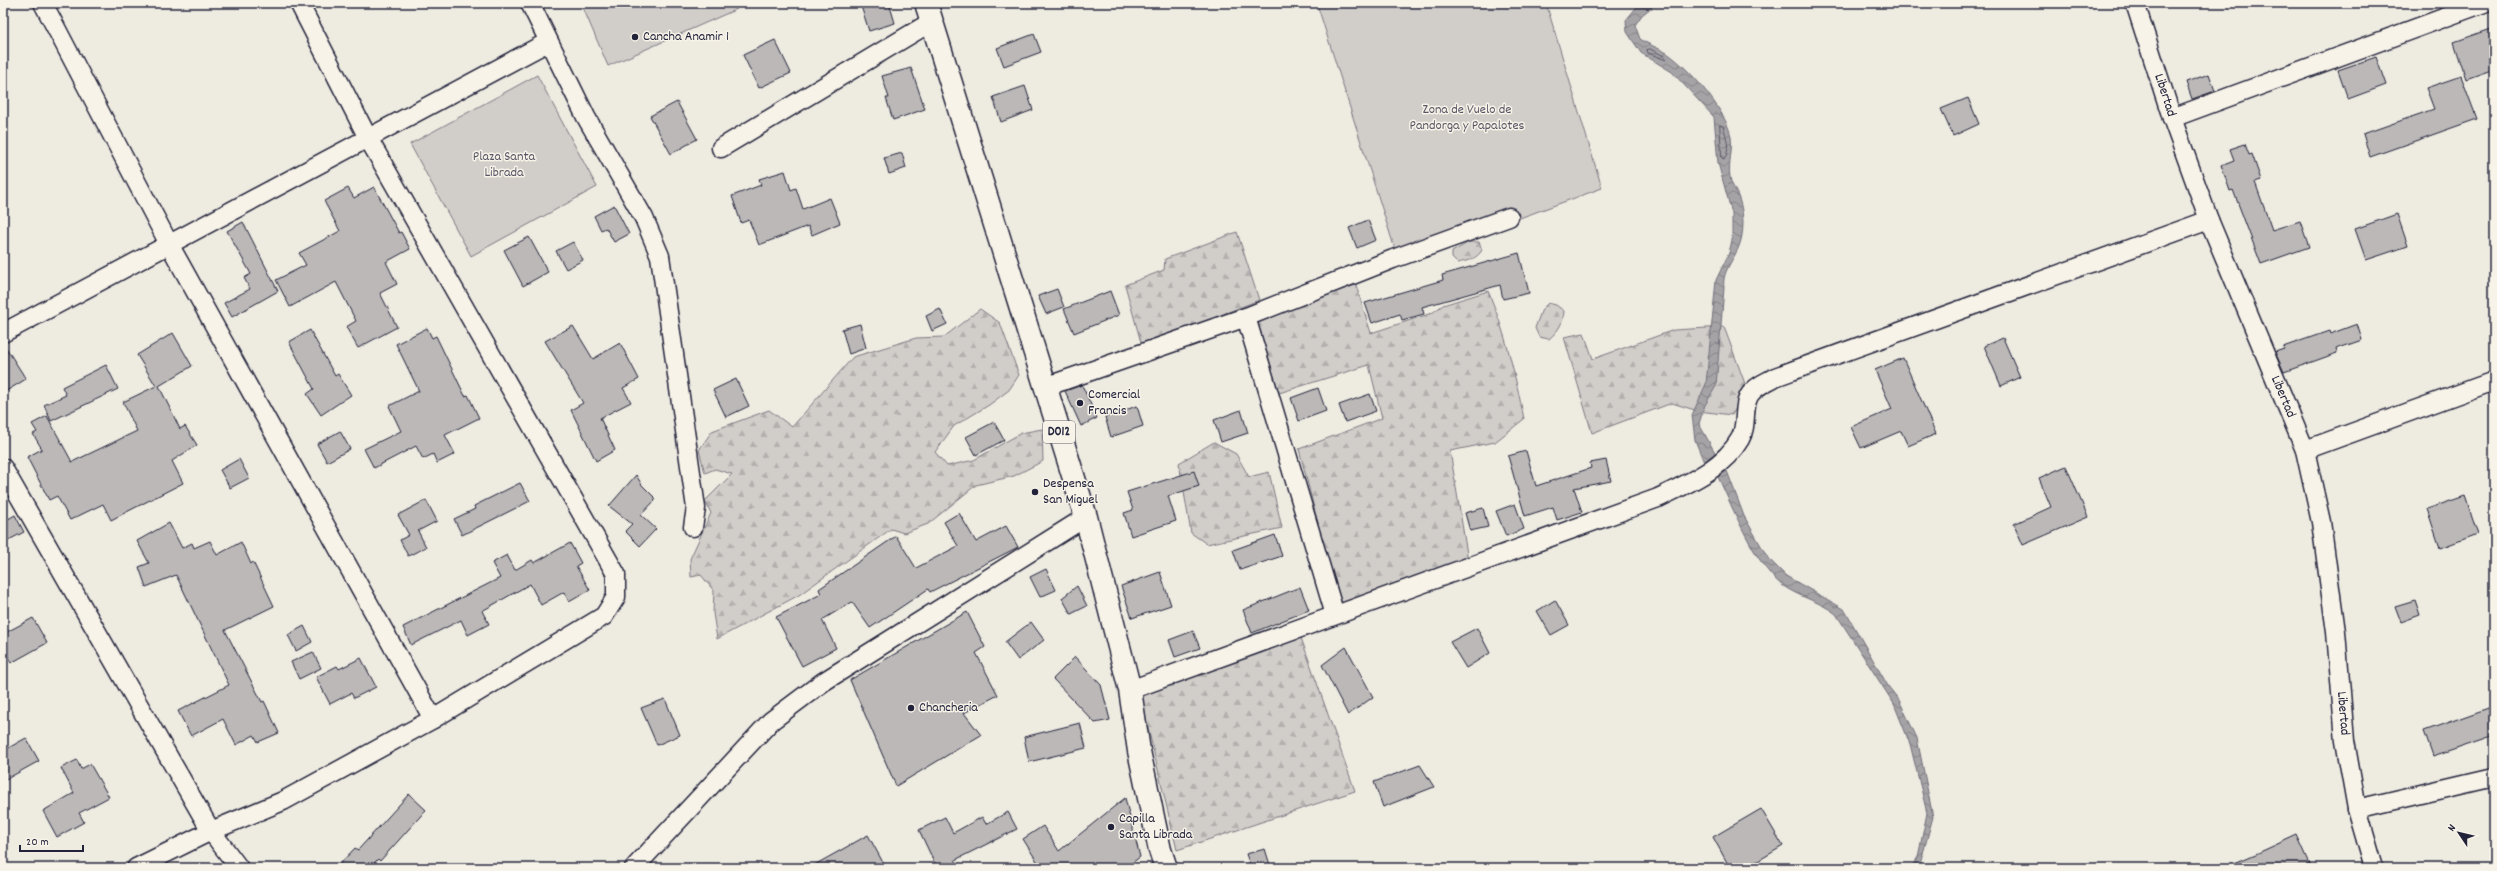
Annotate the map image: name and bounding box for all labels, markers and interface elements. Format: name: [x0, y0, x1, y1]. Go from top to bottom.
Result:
place label: Cancha Anamir 1: [643, 27, 729, 47]
marker: Cancha Anamir 1: [630, 32, 640, 42]
street label: Libertad: [2148, 71, 2181, 119]
park label: Zona de Vuelo de Pandorga y Papalotes: [1410, 100, 1525, 136]
park label: Plaza Santa Librada: [473, 147, 536, 183]
street label: Libertad: [2265, 373, 2301, 421]
place label: Comercial Francis: [1088, 385, 1141, 421]
marker: Comercial Francis: [1075, 398, 1085, 408]
road number: D012: [1043, 421, 1075, 443]
place label: Despensa San Miguel: [1043, 474, 1099, 510]
marker: Despensa San Miguel: [1030, 487, 1040, 497]
street label: Libertad: [2331, 691, 2355, 736]
place label: Chancheria: [919, 698, 978, 718]
marker: Chancheria: [906, 703, 916, 713]
place label: Capilla Santa Librada: [1119, 809, 1193, 845]
north arrow: [2439, 813, 2479, 853]
text: N: [2444, 821, 2461, 835]
marker: Capilla Santa Librada: [1106, 822, 1116, 832]
scale bar: [20, 827, 83, 853]
text: 20 m: [26, 834, 49, 851]

